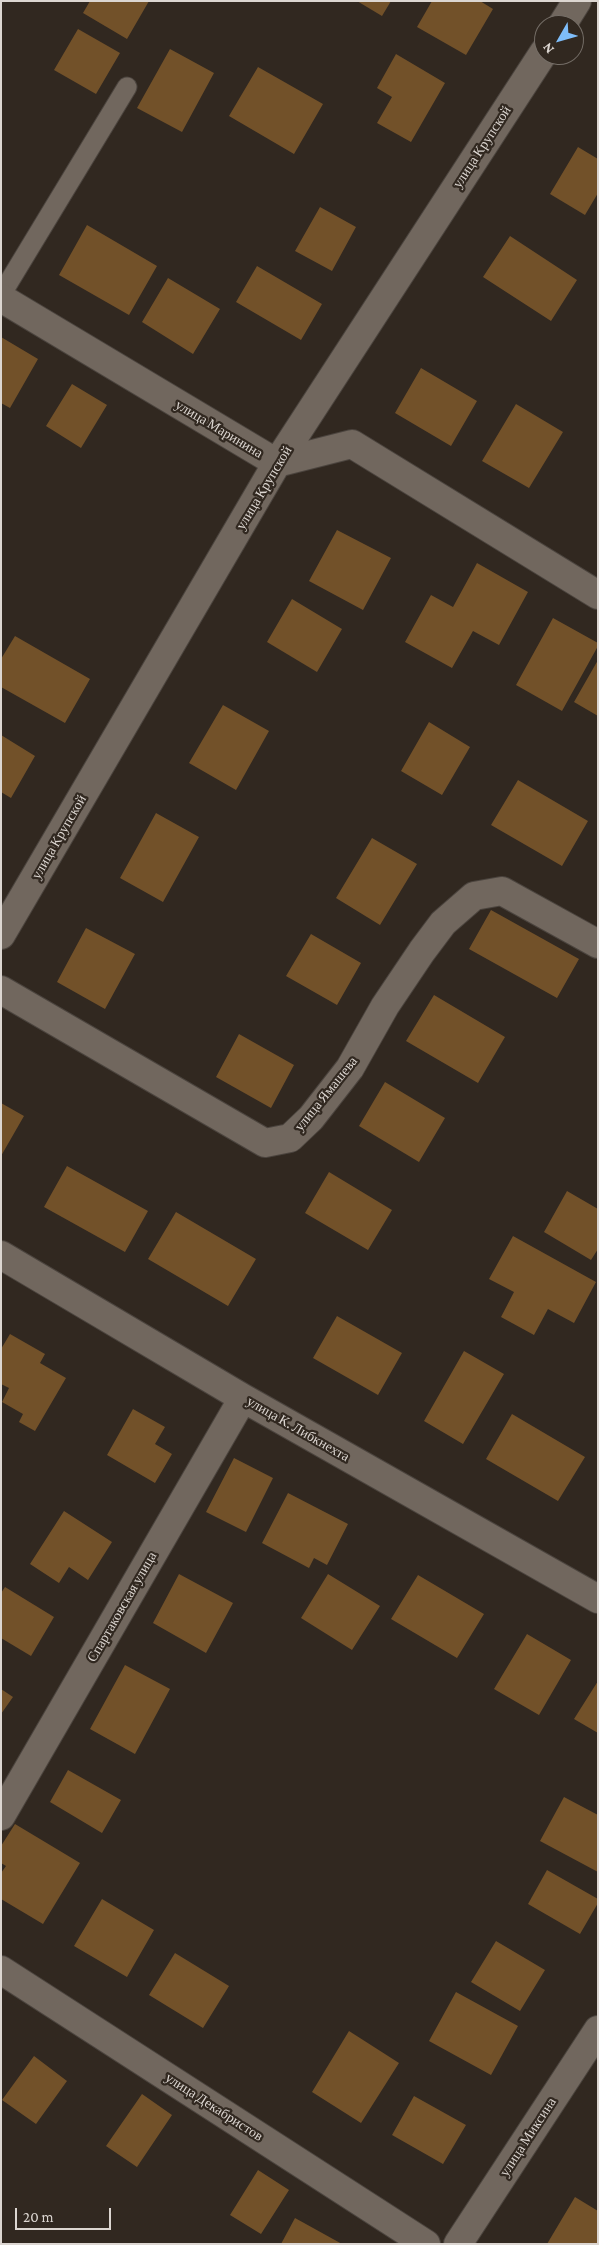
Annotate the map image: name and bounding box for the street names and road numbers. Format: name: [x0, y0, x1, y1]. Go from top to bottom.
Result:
street label: улица Крупской: [449, 103, 515, 191]
street label: улица Маринина: [172, 396, 266, 462]
street label: улица Крупской: [232, 443, 296, 533]
street label: улица Крупской: [28, 792, 90, 882]
street label: улица Ямашева: [291, 1053, 361, 1135]
street label: улица К. Либкнехта: [244, 1393, 352, 1465]
street label: Спартаковская улица: [84, 1549, 160, 1665]
street label: улица Декабристов: [162, 2069, 266, 2145]
street label: улица Миксина: [496, 2094, 560, 2180]

